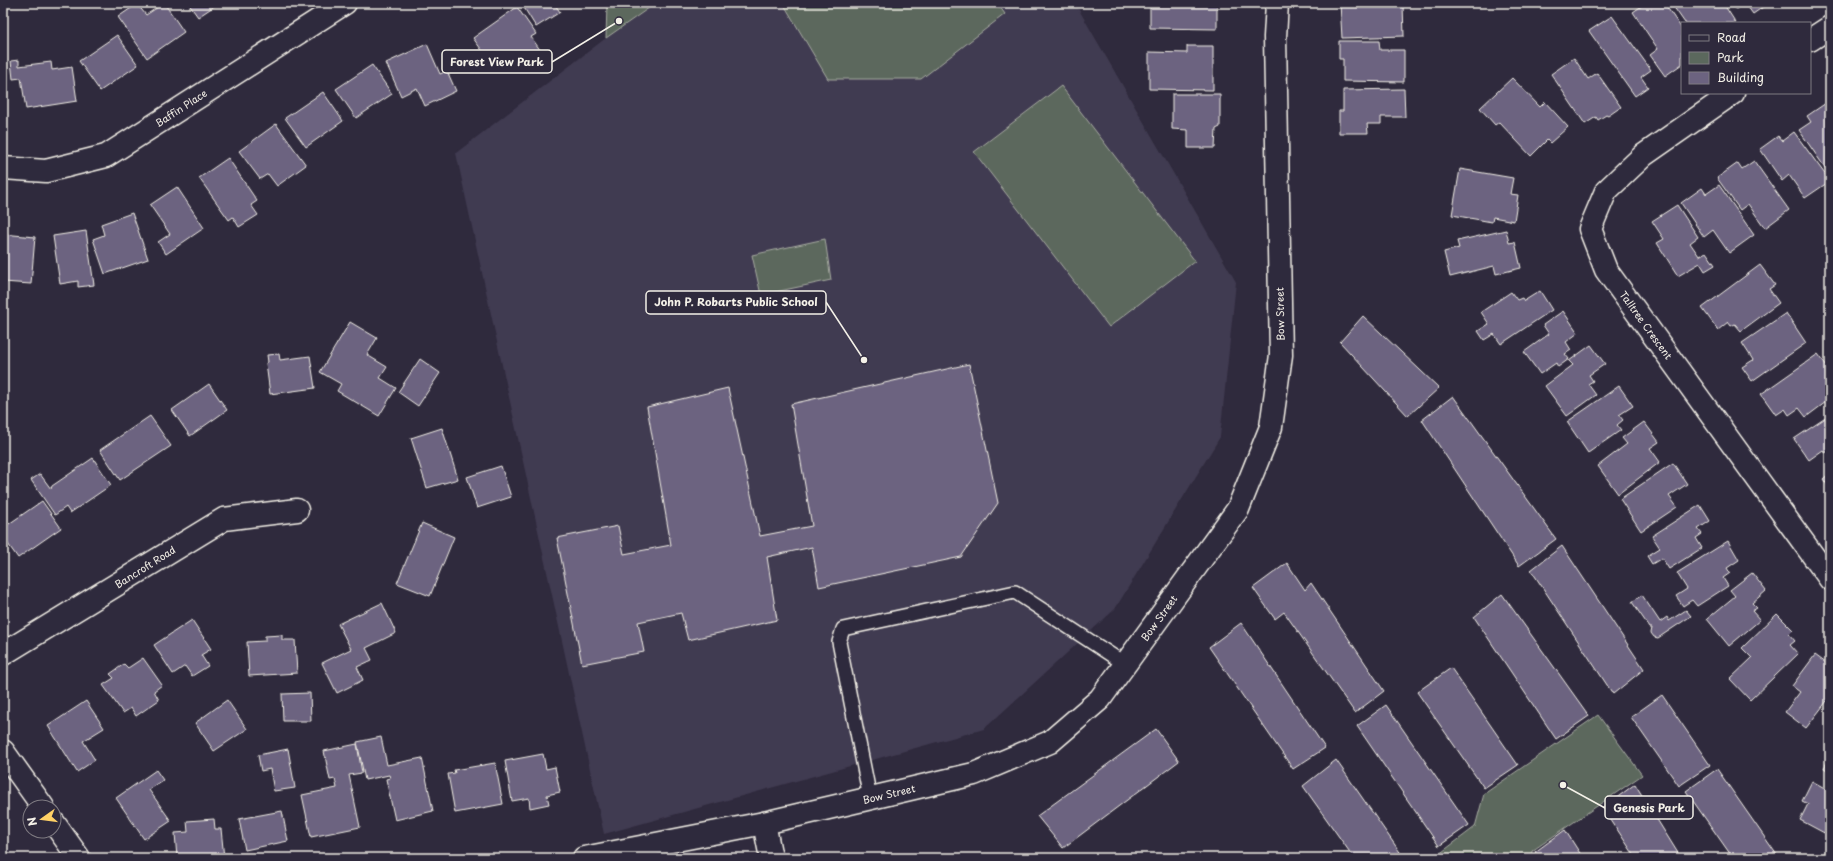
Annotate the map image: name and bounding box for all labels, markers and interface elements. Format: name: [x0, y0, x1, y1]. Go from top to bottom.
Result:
legend: [1681, 22, 1811, 94]
text: Road: [1717, 28, 1746, 46]
text: Park: [1717, 48, 1744, 66]
callout: Forest View Park: [442, 50, 552, 73]
text: Forest View Park: [450, 53, 545, 70]
text: Building: [1717, 68, 1764, 86]
street label: Baffin Place: [152, 85, 210, 130]
street label: Bow Street: [1272, 287, 1287, 341]
street label: Talltree Crescent: [1616, 287, 1676, 362]
callout: John P. Robarts Public School: [646, 291, 826, 314]
text: John P. Robarts Public School: [654, 293, 818, 310]
street label: Bancroft Road: [111, 542, 178, 591]
street label: Bow Street: [1137, 592, 1180, 644]
street label: Bow Street: [861, 780, 917, 807]
callout: Genesis Park: [1605, 796, 1693, 819]
north arrow: [22, 799, 62, 839]
text: Genesis Park: [1613, 799, 1685, 816]
text: N: [22, 815, 41, 828]

